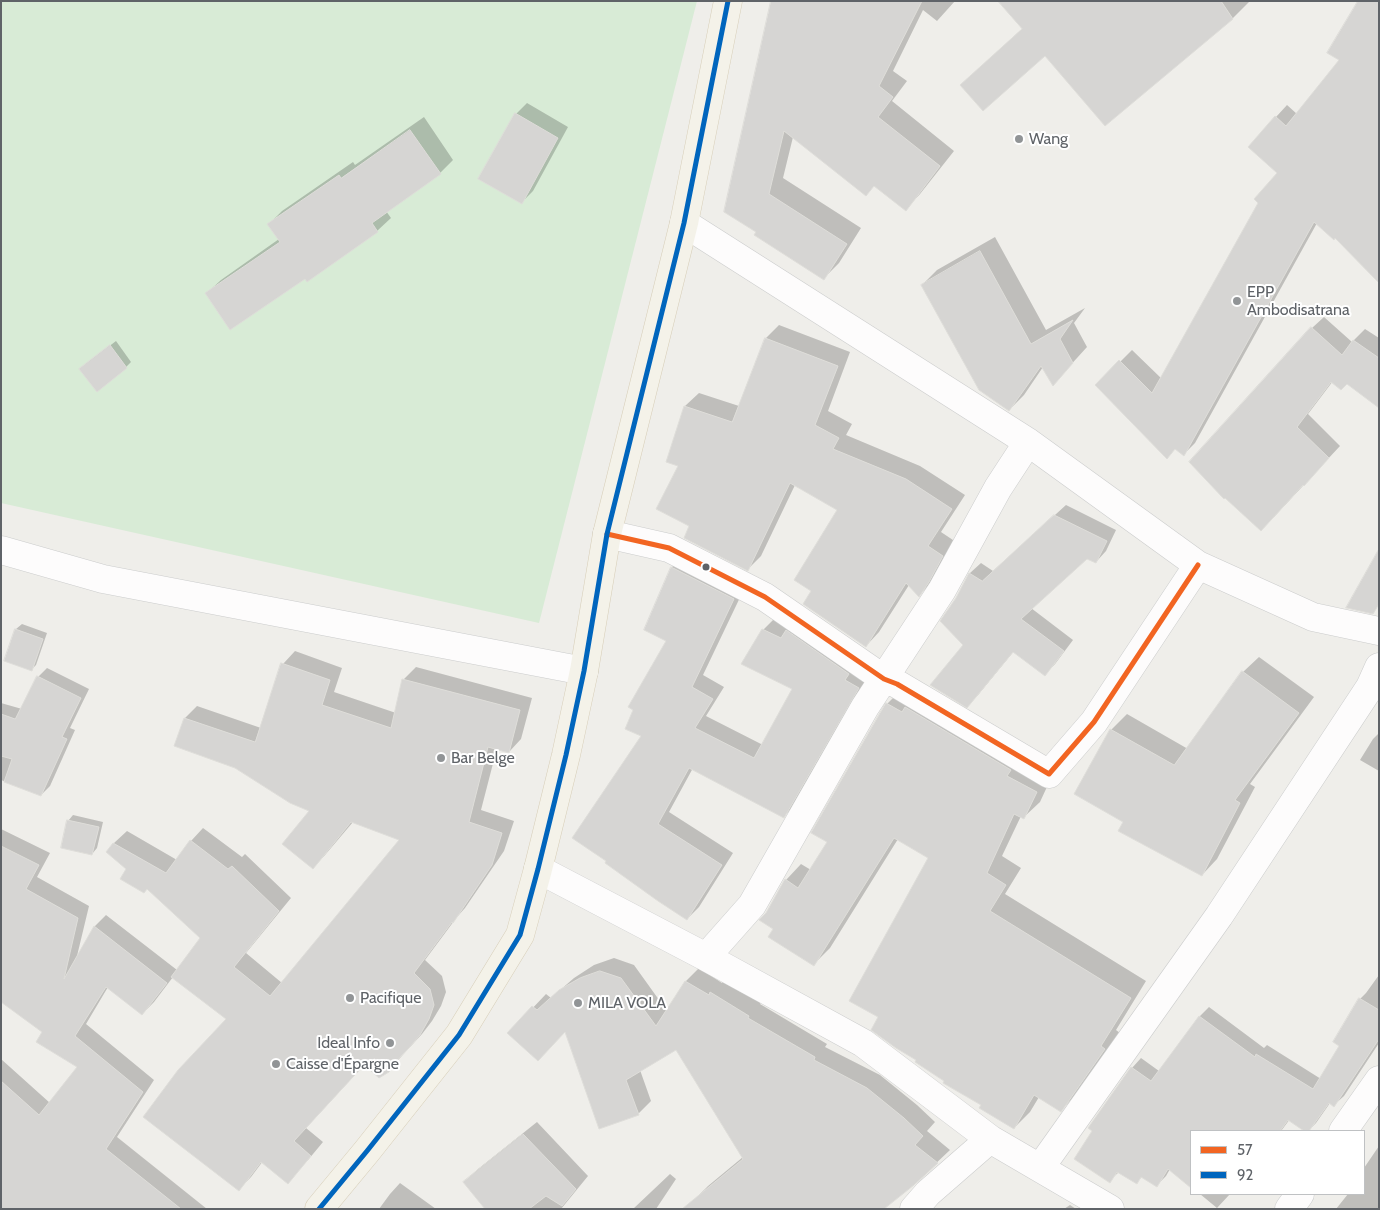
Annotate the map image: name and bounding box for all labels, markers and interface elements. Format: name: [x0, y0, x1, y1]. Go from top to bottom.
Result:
place label: Wang: [1029, 129, 1068, 149]
marker: Wang: [1013, 133, 1025, 145]
place label: EPP Ambodisatrana: [1247, 282, 1350, 320]
marker: EPP Ambodisatrana: [1231, 295, 1243, 307]
unlabelled marker: [701, 562, 711, 572]
place label: Bar Belge: [451, 748, 515, 768]
marker: Bar Belge: [435, 752, 447, 764]
place label: Pacifique: [360, 988, 421, 1008]
marker: Pacifique: [344, 992, 356, 1004]
place label: MILA VOLA: [588, 993, 666, 1013]
marker: MILA VOLA: [572, 997, 584, 1009]
place label: Ideal Info: [317, 1033, 380, 1053]
marker: Ideal Info: [384, 1037, 396, 1049]
place label: Caisse d'Épargne: [286, 1054, 399, 1074]
marker: Caisse d'Épargne: [270, 1058, 282, 1070]
legend: [1190, 1130, 1365, 1195]
text: 57: [1237, 1141, 1253, 1159]
text: 92: [1237, 1166, 1253, 1184]

